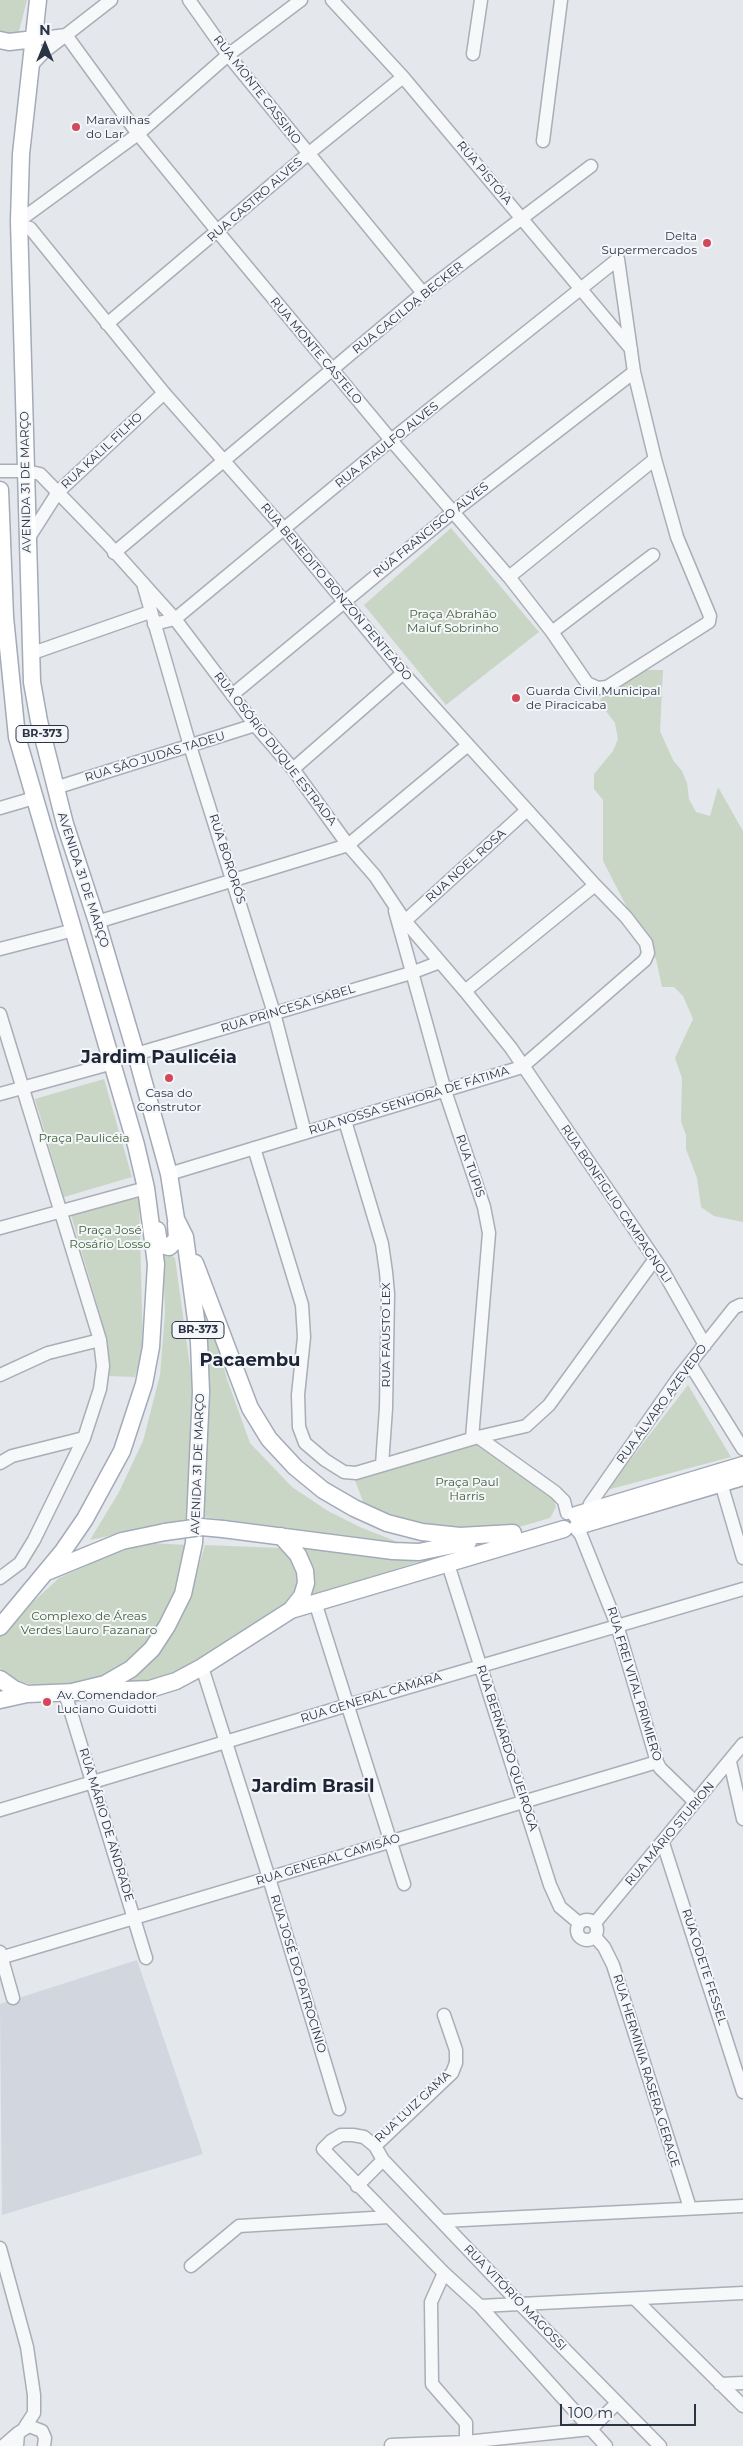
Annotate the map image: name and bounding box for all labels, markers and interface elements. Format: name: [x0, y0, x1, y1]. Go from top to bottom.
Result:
north arrow: [20, 20, 70, 70]
text: N: [39, 21, 51, 39]
street label: RUA MONTE CASSINO: [210, 33, 304, 147]
place label: Maravilhas do Lar: [86, 113, 150, 141]
marker: Maravilhas do Lar: [70, 121, 82, 133]
street label: RUA PISTÓIA: [453, 138, 515, 208]
street label: RUA CASTRO ALVES: [204, 155, 306, 245]
place label: Delta Supermercados: [601, 229, 697, 257]
marker: Delta Supermercados: [701, 237, 713, 249]
street label: RUA CACILDA BECKER: [350, 259, 466, 357]
street label: RUA MONTE CASTELO: [267, 295, 365, 407]
street label: RUA ATAULFO ALVES: [332, 399, 442, 491]
street label: RUA KALIL FILHO: [58, 410, 146, 492]
street label: AVENIDA 31 DE MARÇO: [18, 411, 34, 553]
street label: RUA FRANCISCO ALVES: [371, 479, 491, 581]
street label: RUA BENEDITO BONZON PENTEADO: [257, 500, 415, 684]
park label: Praça Abrahão Maluf Sobrinho: [407, 607, 499, 635]
street label: RUA OSÓRIO DUQUE ESTRADA: [211, 669, 339, 829]
place label: Guarda Civil Municipal de Piracicaba: [526, 684, 660, 712]
marker: Guarda Civil Municipal de Piracicaba: [510, 692, 522, 704]
road number: BR-373: [16, 726, 68, 742]
street label: RUA SÃO JUDAS TADEU: [83, 729, 227, 785]
street label: AVENIDA 31 DE MARÇO: [54, 810, 112, 950]
street label: RUA BORORÓS: [206, 812, 248, 906]
street label: RUA NOEL ROSA: [423, 826, 509, 906]
street label: RUA PRINCESA ISABEL: [219, 982, 357, 1036]
district label: Jardim Paulicéia: [81, 1047, 237, 1069]
street label: RUA NOSSA SENHORA DE FÁTIMA: [307, 1064, 511, 1138]
marker: Casa do Construtor: [163, 1072, 175, 1084]
place label: Casa do Construtor: [137, 1086, 201, 1114]
street label: RUA BONFIGLIO CAMPAGNOLI: [558, 1122, 674, 1286]
park label: Praça Paulicéia: [39, 1131, 129, 1145]
street label: RUA TUPIS: [453, 1133, 487, 1199]
park label: Praça José Rosário Losso: [69, 1223, 151, 1251]
street label: RUA FAUSTO LEX: [379, 1283, 393, 1387]
road number: BR-373: [172, 1322, 224, 1338]
street label: RUA ÁLVARO AZEVEDO: [614, 1342, 710, 1466]
district label: Pacaembu: [200, 1350, 300, 1372]
street label: AVENIDA 31 DE MARÇO: [188, 1393, 208, 1535]
park label: Praça Paul Harris: [435, 1475, 499, 1503]
street label: RUA FREI VITAL PRIMIERO: [604, 1605, 664, 1763]
park label: Complexo de Áreas Verdes Lauro Fazanaro: [21, 1609, 157, 1637]
street label: RUA BERNARDO QUEIROGA: [473, 1663, 541, 1833]
street label: RUA GENERAL CÂMARA: [299, 1670, 443, 1726]
place label: Av. Comendador Luciano Guidotti: [57, 1688, 157, 1716]
marker: Av. Comendador Luciano Guidotti: [41, 1696, 53, 1708]
street label: RUA MÁRIO DE ANDRADE: [76, 1746, 136, 1904]
district label: Jardim Brasil: [252, 1776, 374, 1798]
street label: RUA MÁRIO STURION: [622, 1779, 718, 1889]
street label: RUA GENERAL CAMISÃO: [254, 1831, 402, 1889]
street label: RUA JOSÉ DO PATROCINIO: [267, 1893, 329, 2055]
street label: RUA ODETE FESSEL: [678, 1907, 730, 2027]
street label: RUA HERMINIA RASERA GERAGE: [610, 1973, 682, 2169]
street label: RUA LUIZ GAMA: [372, 2068, 454, 2146]
street label: RUA VITÓRIO MAGOSSI: [461, 2242, 569, 2354]
scale bar: [563, 2394, 699, 2426]
text: 100 m: [568, 2403, 613, 2422]

